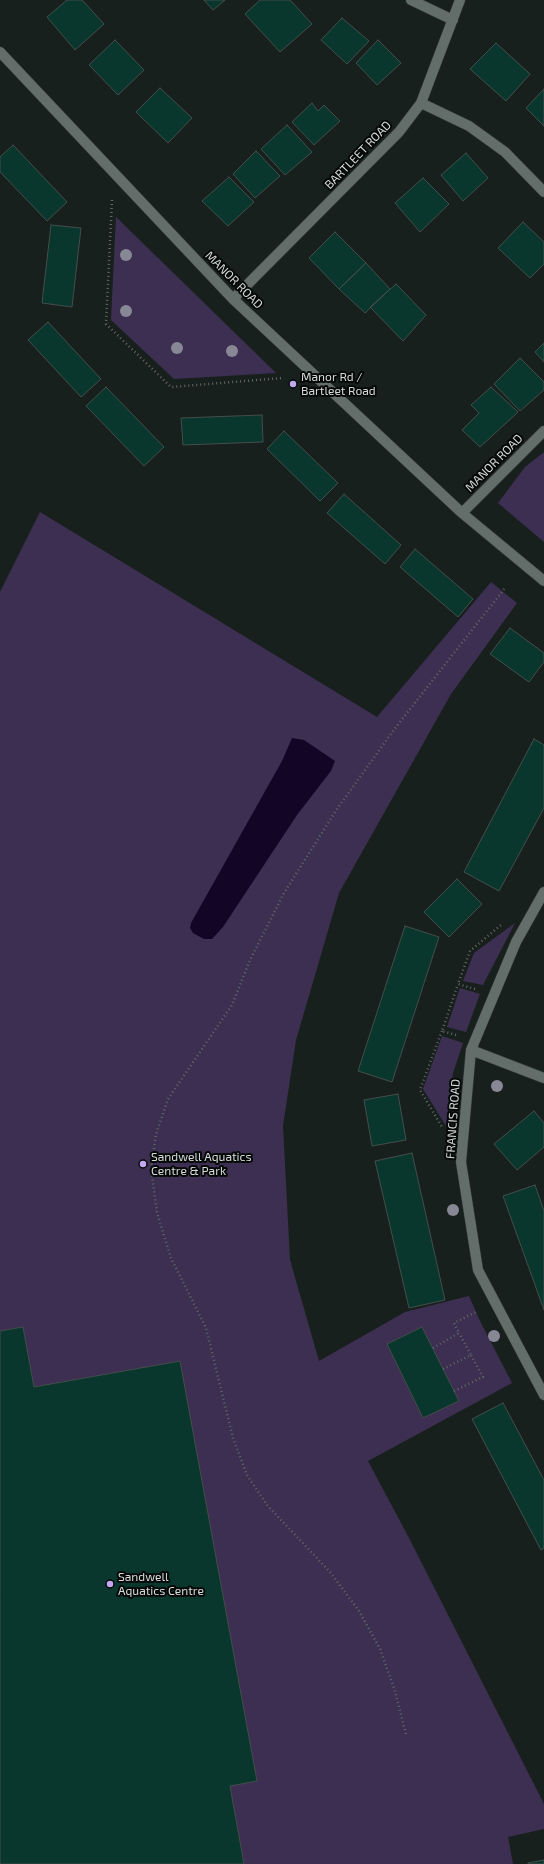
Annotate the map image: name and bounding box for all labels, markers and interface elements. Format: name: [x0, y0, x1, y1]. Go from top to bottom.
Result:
street label: BARTLEET ROAD: [322, 118, 394, 192]
street label: MANOR ROAD: [202, 248, 266, 312]
place label: Manor Rd / Bartleet Road: [301, 370, 376, 398]
marker: Manor Rd / Bartleet Road: [288, 379, 298, 389]
street label: MANOR ROAD: [462, 431, 526, 495]
street label: FRANCIS ROAD: [443, 1079, 463, 1159]
place label: Sandwell Aquatics Centre & Park: [151, 1150, 252, 1178]
marker: Sandwell Aquatics Centre & Park: [138, 1159, 148, 1169]
place label: Sandwell Aquatics Centre: [118, 1570, 204, 1598]
marker: Sandwell Aquatics Centre: [105, 1579, 115, 1589]

